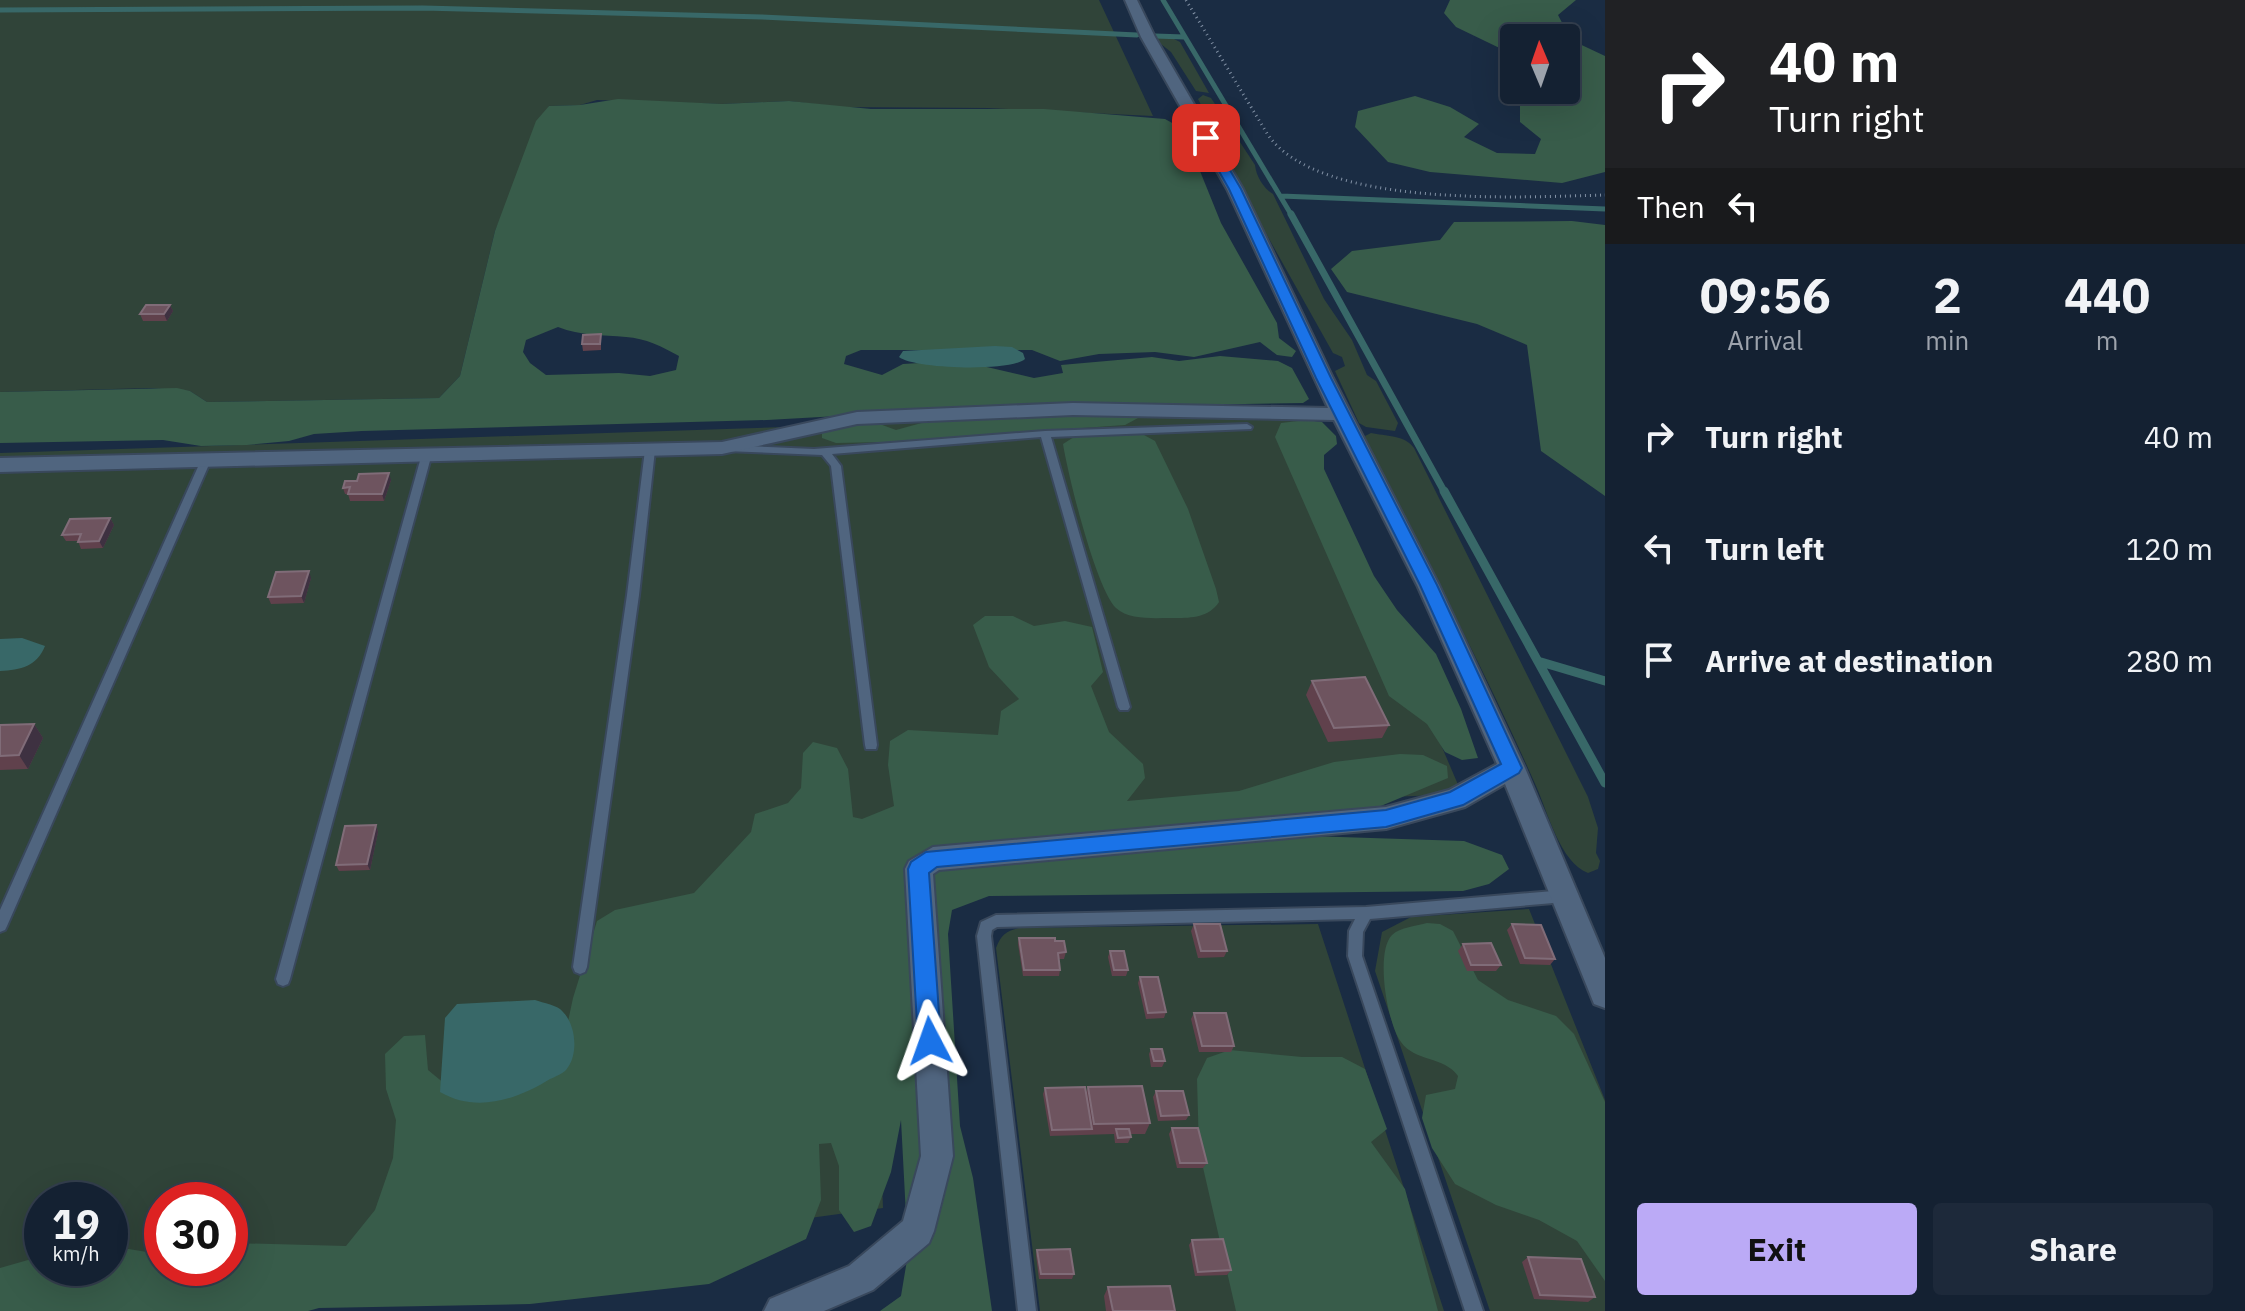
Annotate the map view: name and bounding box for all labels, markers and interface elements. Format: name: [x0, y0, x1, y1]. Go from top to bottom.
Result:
north arrow: [1500, 24, 1580, 104]
map controls: [1500, 24, 1580, 104]
text: 40 m: [1769, 25, 1899, 97]
icon: right: [1637, 32, 1741, 136]
text: Turn right: [1769, 95, 1925, 142]
pin: [1172, 104, 1240, 172]
icon: arrive: [1184, 116, 1228, 160]
icon: left: [1721, 184, 1765, 228]
text: Then: [1637, 187, 1705, 226]
text: 09:56: [1700, 264, 1831, 326]
text: 2: [1933, 264, 1962, 326]
text: 440: [2064, 264, 2150, 326]
text: Arrival: [1727, 323, 1803, 357]
text: min: [1925, 323, 1969, 357]
text: m: [2096, 323, 2118, 357]
icon: right: [1637, 414, 1681, 458]
text: Turn right: [1705, 417, 1843, 456]
text: 40 m: [2144, 417, 2213, 456]
icon: left: [1637, 526, 1681, 570]
text: Turn left: [1705, 529, 1824, 568]
text: 120 m: [2126, 529, 2213, 568]
icon: arrive: [1637, 638, 1681, 682]
text: Arrive at destination: [1705, 641, 1993, 680]
text: 280 m: [2126, 641, 2213, 680]
position arrow: [888, 999, 972, 1083]
speed limit sign: 30: [144, 1182, 248, 1286]
text: 19: [52, 1198, 100, 1250]
button: Exit: [1637, 1203, 1917, 1295]
button: Share: [1933, 1203, 2213, 1295]
text: km/h: [52, 1240, 100, 1267]

